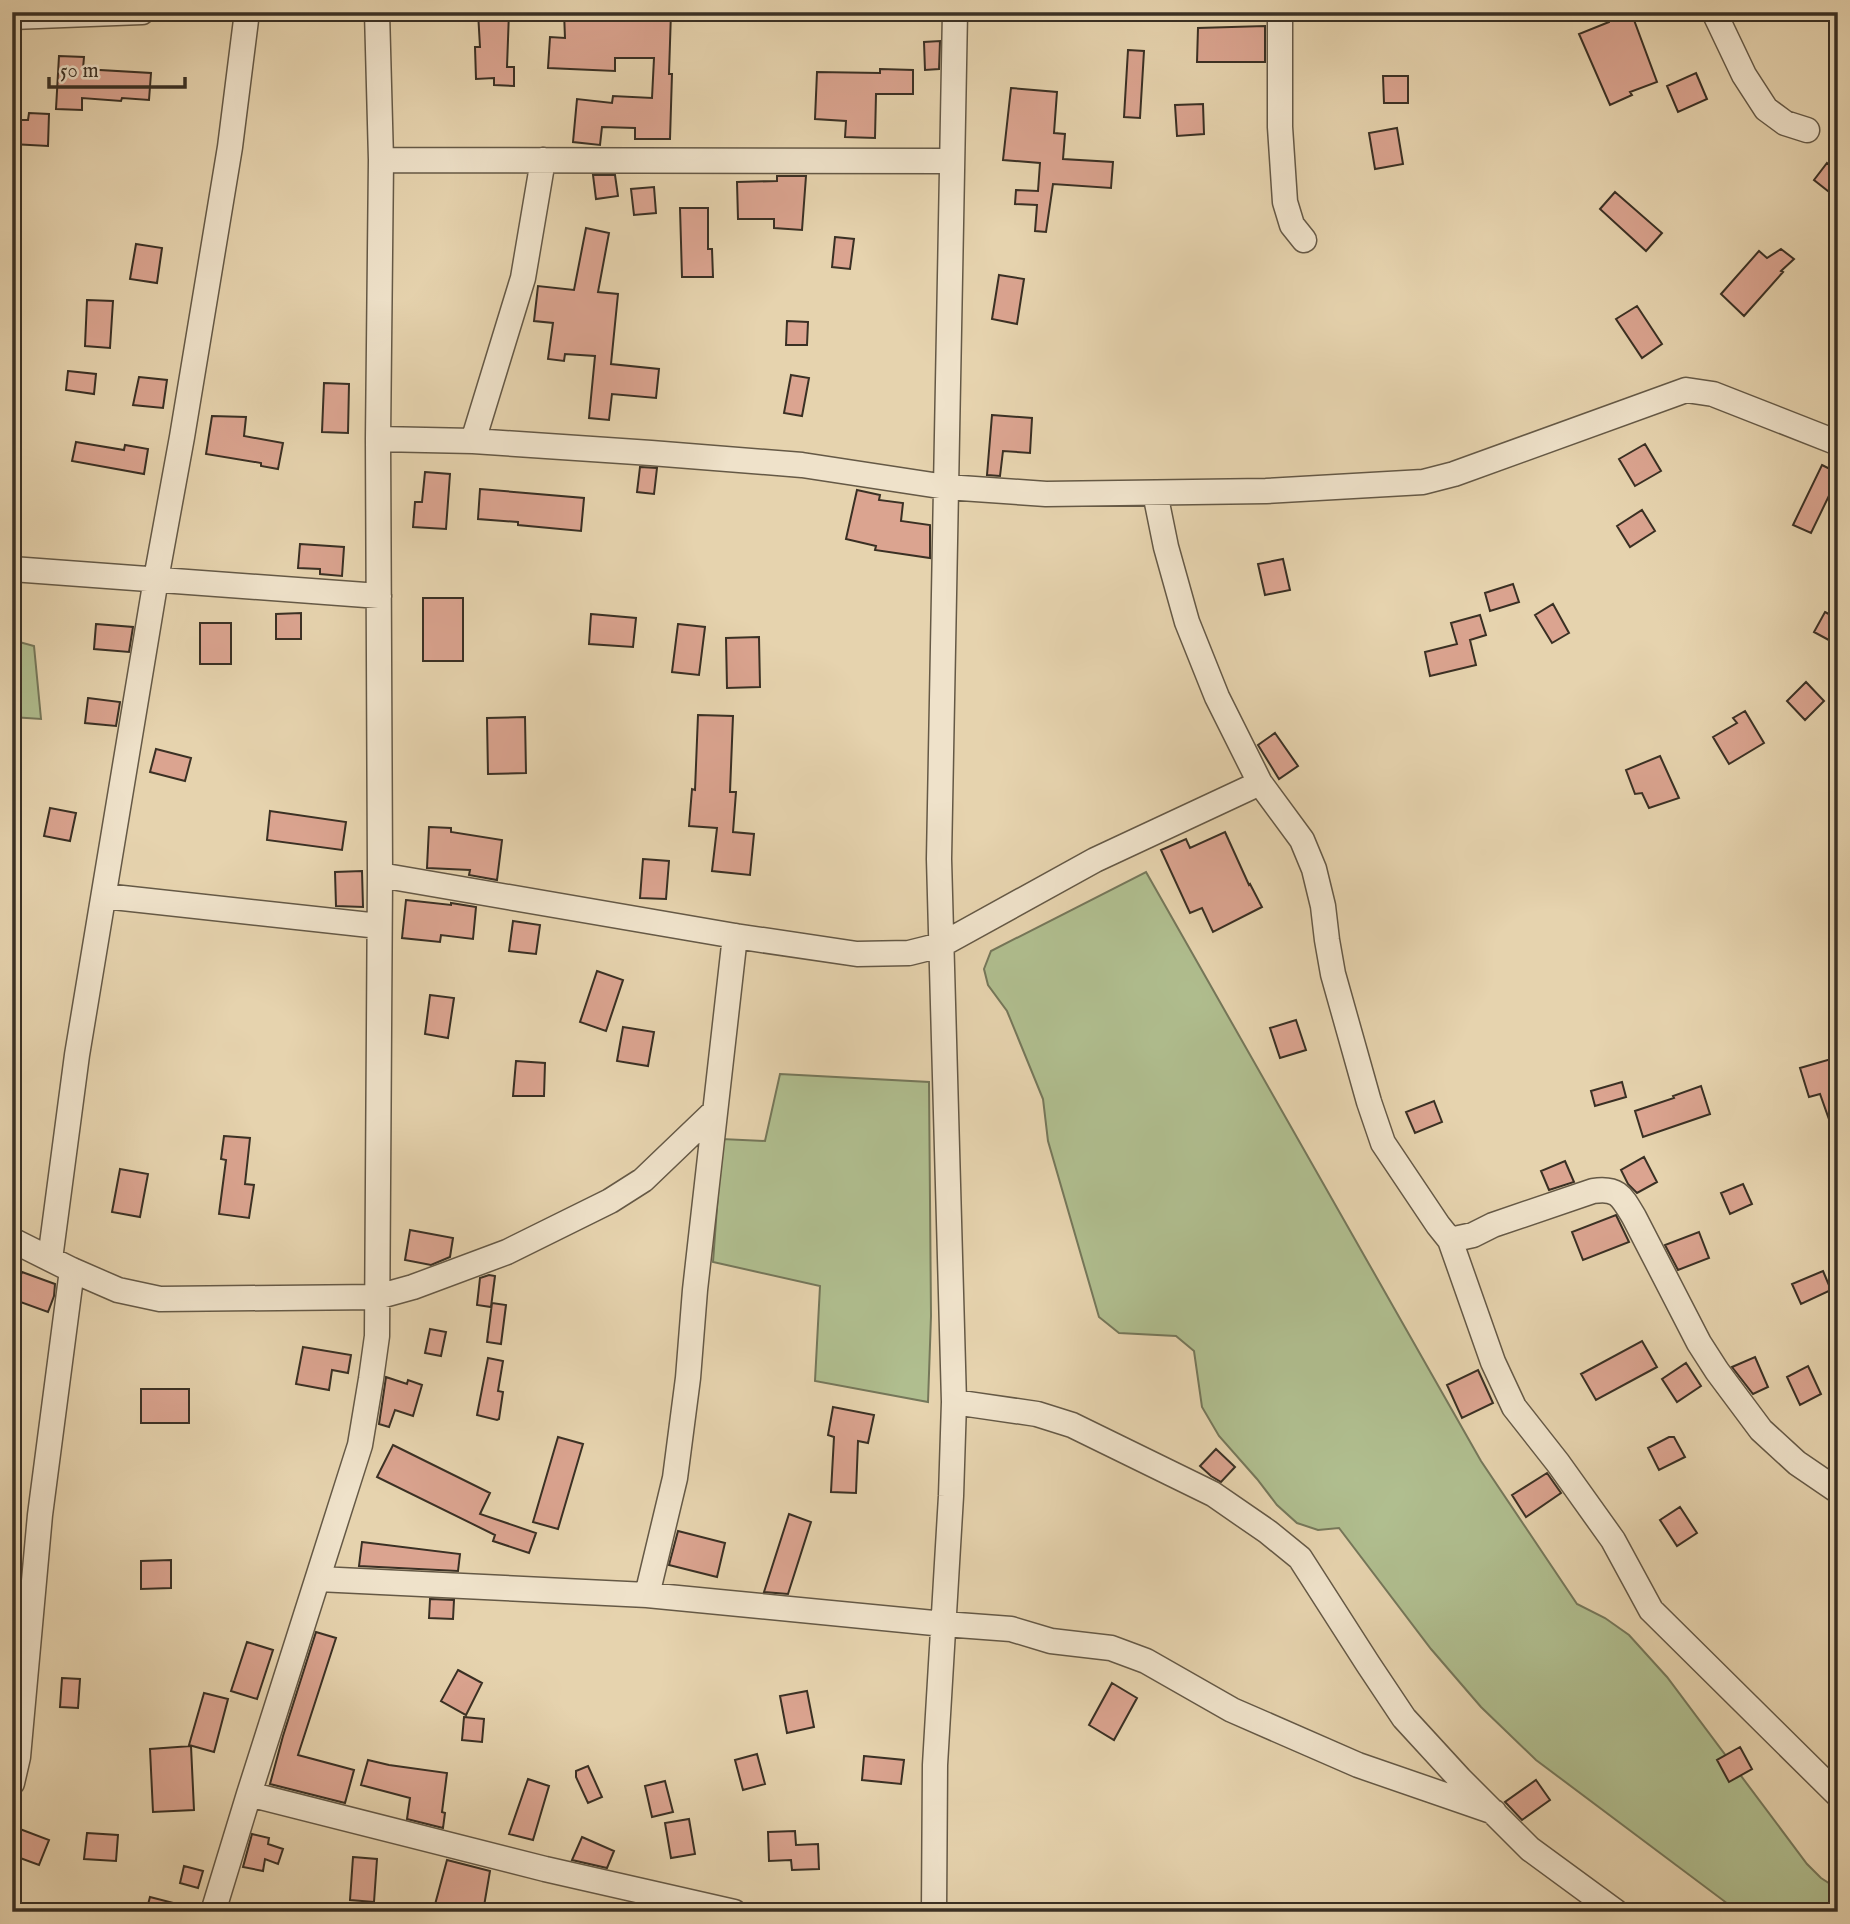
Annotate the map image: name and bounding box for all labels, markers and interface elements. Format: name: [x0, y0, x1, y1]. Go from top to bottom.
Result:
scale bar: [49, 46, 186, 90]
text: 50 m: [60, 58, 99, 85]

